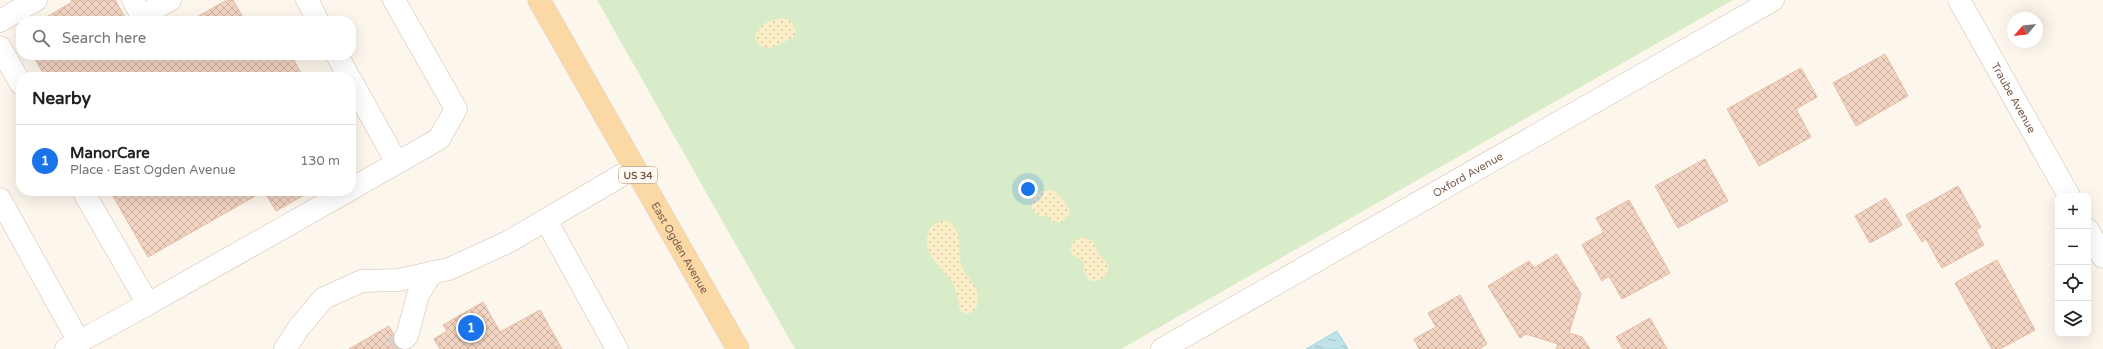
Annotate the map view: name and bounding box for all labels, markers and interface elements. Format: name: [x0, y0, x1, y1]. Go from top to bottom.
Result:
north arrow: [2007, 12, 2043, 48]
search box: [16, 16, 356, 60]
icon: search: [30, 27, 52, 49]
text: Search here: [62, 29, 146, 47]
street label: Traube Avenue: [1988, 60, 2038, 135]
text: Nearby: [32, 88, 91, 109]
text: ManorCare: [70, 144, 150, 162]
street label: Oxford Avenue: [1430, 150, 1505, 200]
text: 1: [41, 153, 49, 169]
text: 130 m: [300, 153, 340, 169]
text: Place · East Ogden Avenue: [70, 162, 236, 178]
road number: US 34: [619, 167, 657, 183]
your location: [1018, 179, 1038, 199]
map controls: [2055, 193, 2091, 337]
button: +: [2055, 193, 2091, 229]
street label: East Ogden Avenue: [648, 200, 711, 296]
button: −: [2055, 229, 2091, 265]
button: locate: [2055, 265, 2091, 301]
button: layers: [2055, 301, 2091, 337]
pin: 1: [458, 313, 484, 343]

